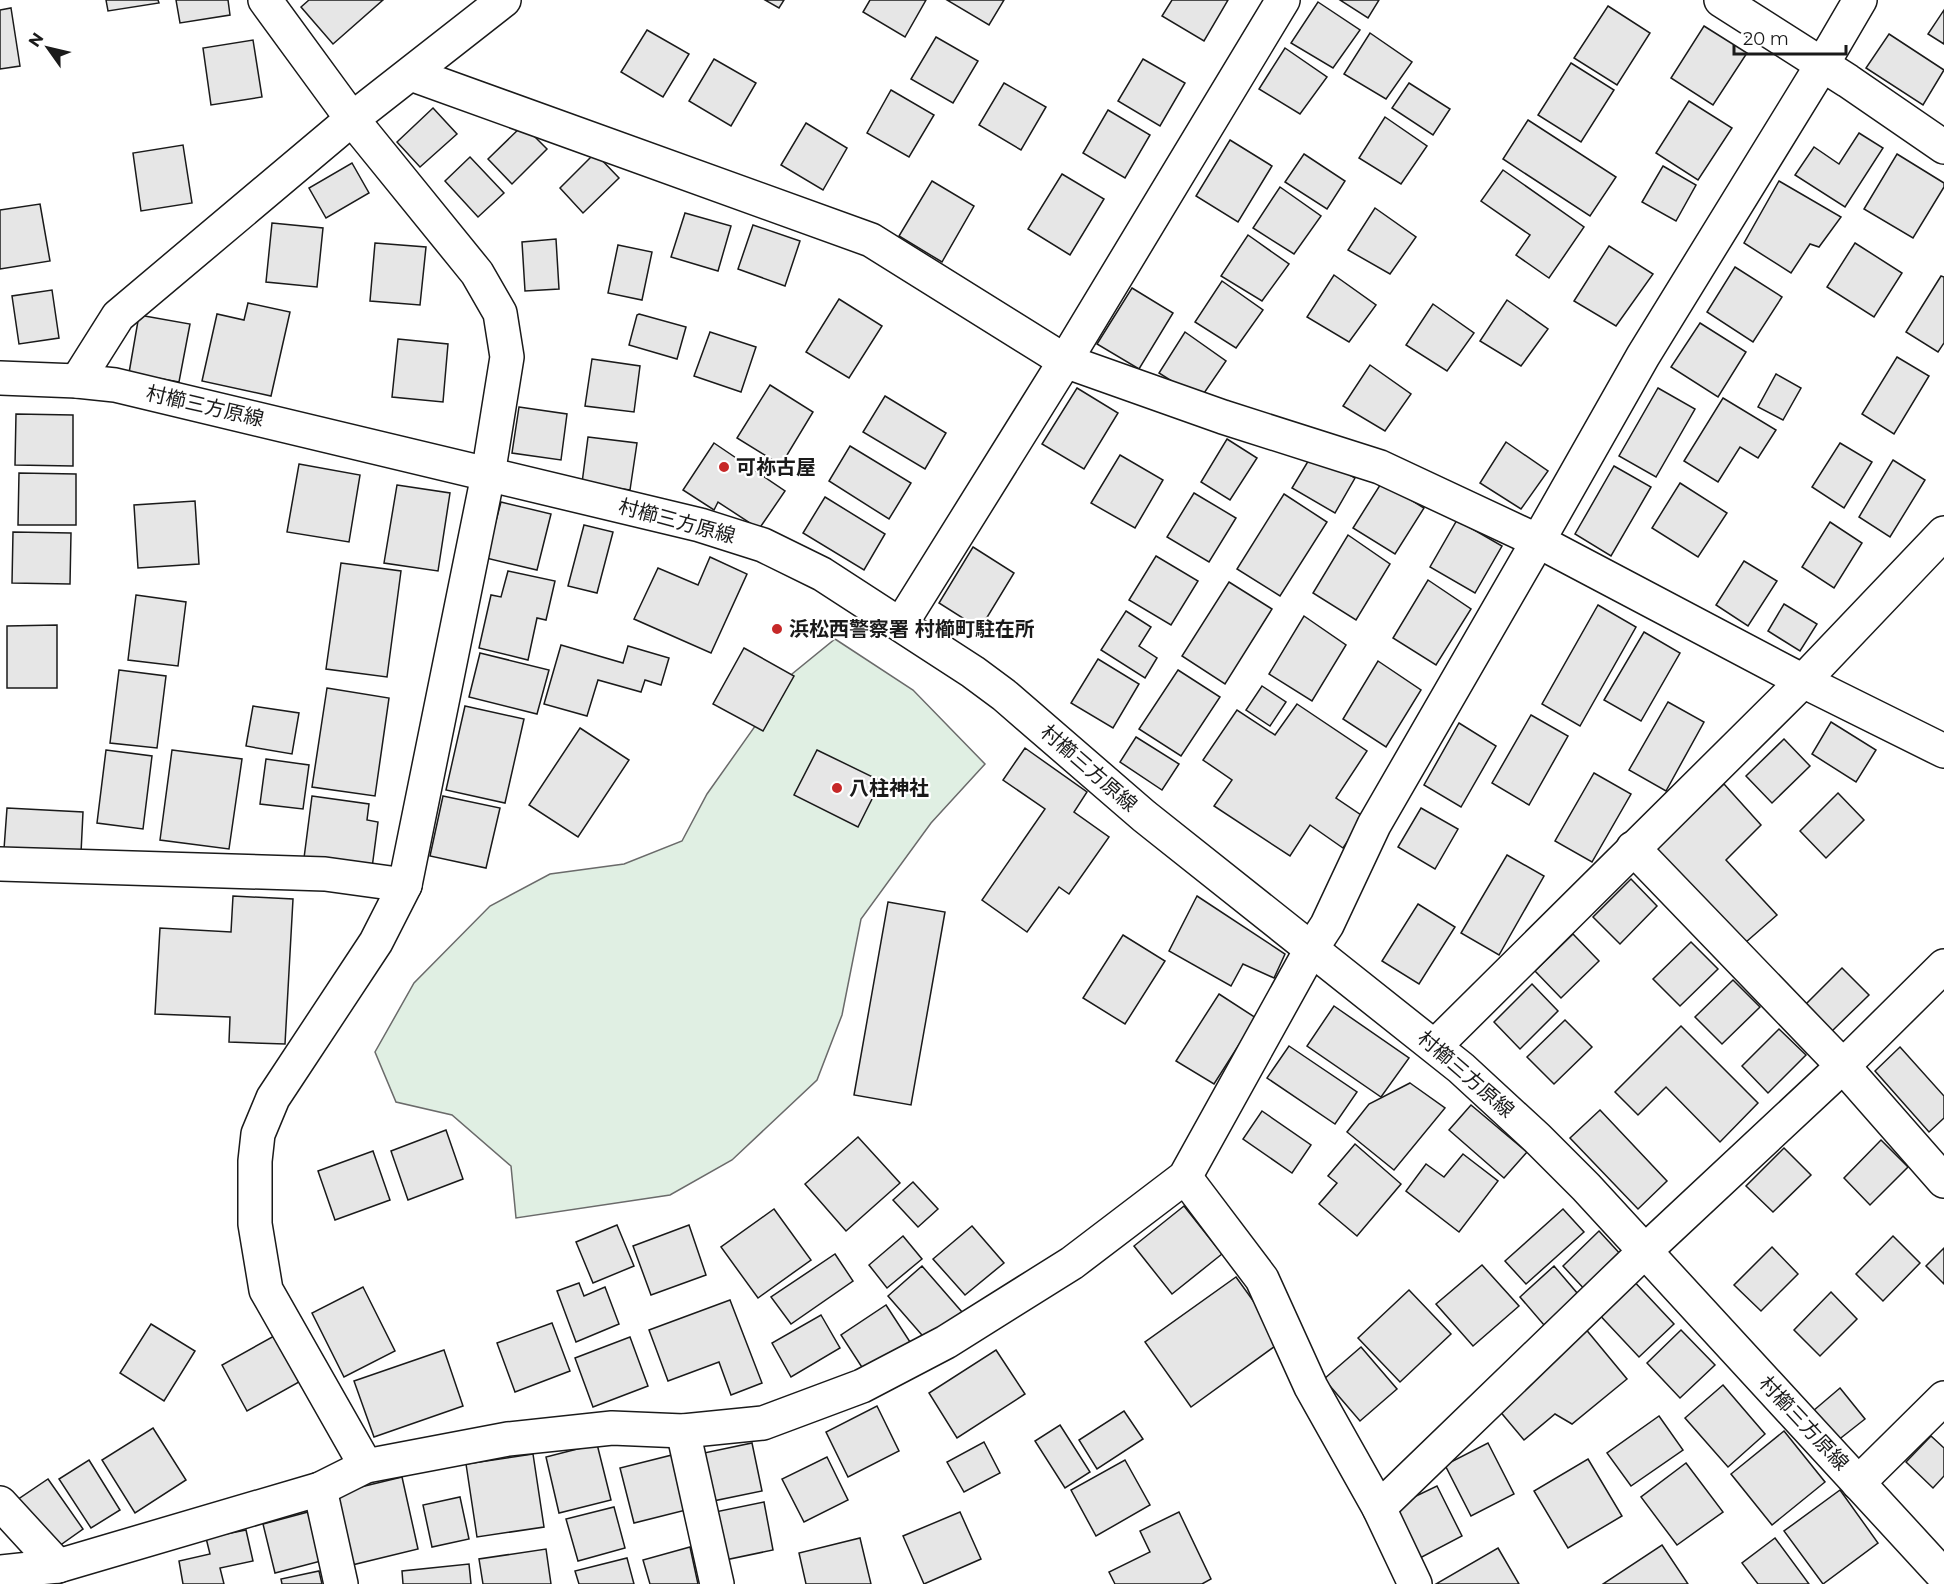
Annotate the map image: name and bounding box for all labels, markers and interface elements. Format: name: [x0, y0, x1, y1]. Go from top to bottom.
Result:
north arrow: [18, 18, 78, 78]
scale bar: [1734, 18, 1846, 56]
text: 20 m: [1743, 28, 1789, 50]
text: N: [24, 29, 47, 51]
street label: 村櫛三方原線: [144, 381, 266, 431]
place label: 可祢古屋: [736, 455, 816, 479]
marker: 可祢古屋: [717, 460, 731, 474]
street label: 村櫛三方原線: [616, 494, 738, 548]
place label: 浜松西警察署 村櫛町駐在所: [789, 617, 1035, 641]
marker: 浜松西警察署 村櫛町駐在所: [770, 622, 784, 636]
street label: 村櫛三方原線: [1036, 720, 1142, 816]
place label: 八柱神社: [849, 776, 929, 800]
marker: 八柱神社: [830, 781, 844, 795]
street label: 村櫛三方原線: [1413, 1026, 1519, 1122]
street label: 村櫛三方原線: [1754, 1371, 1854, 1475]

